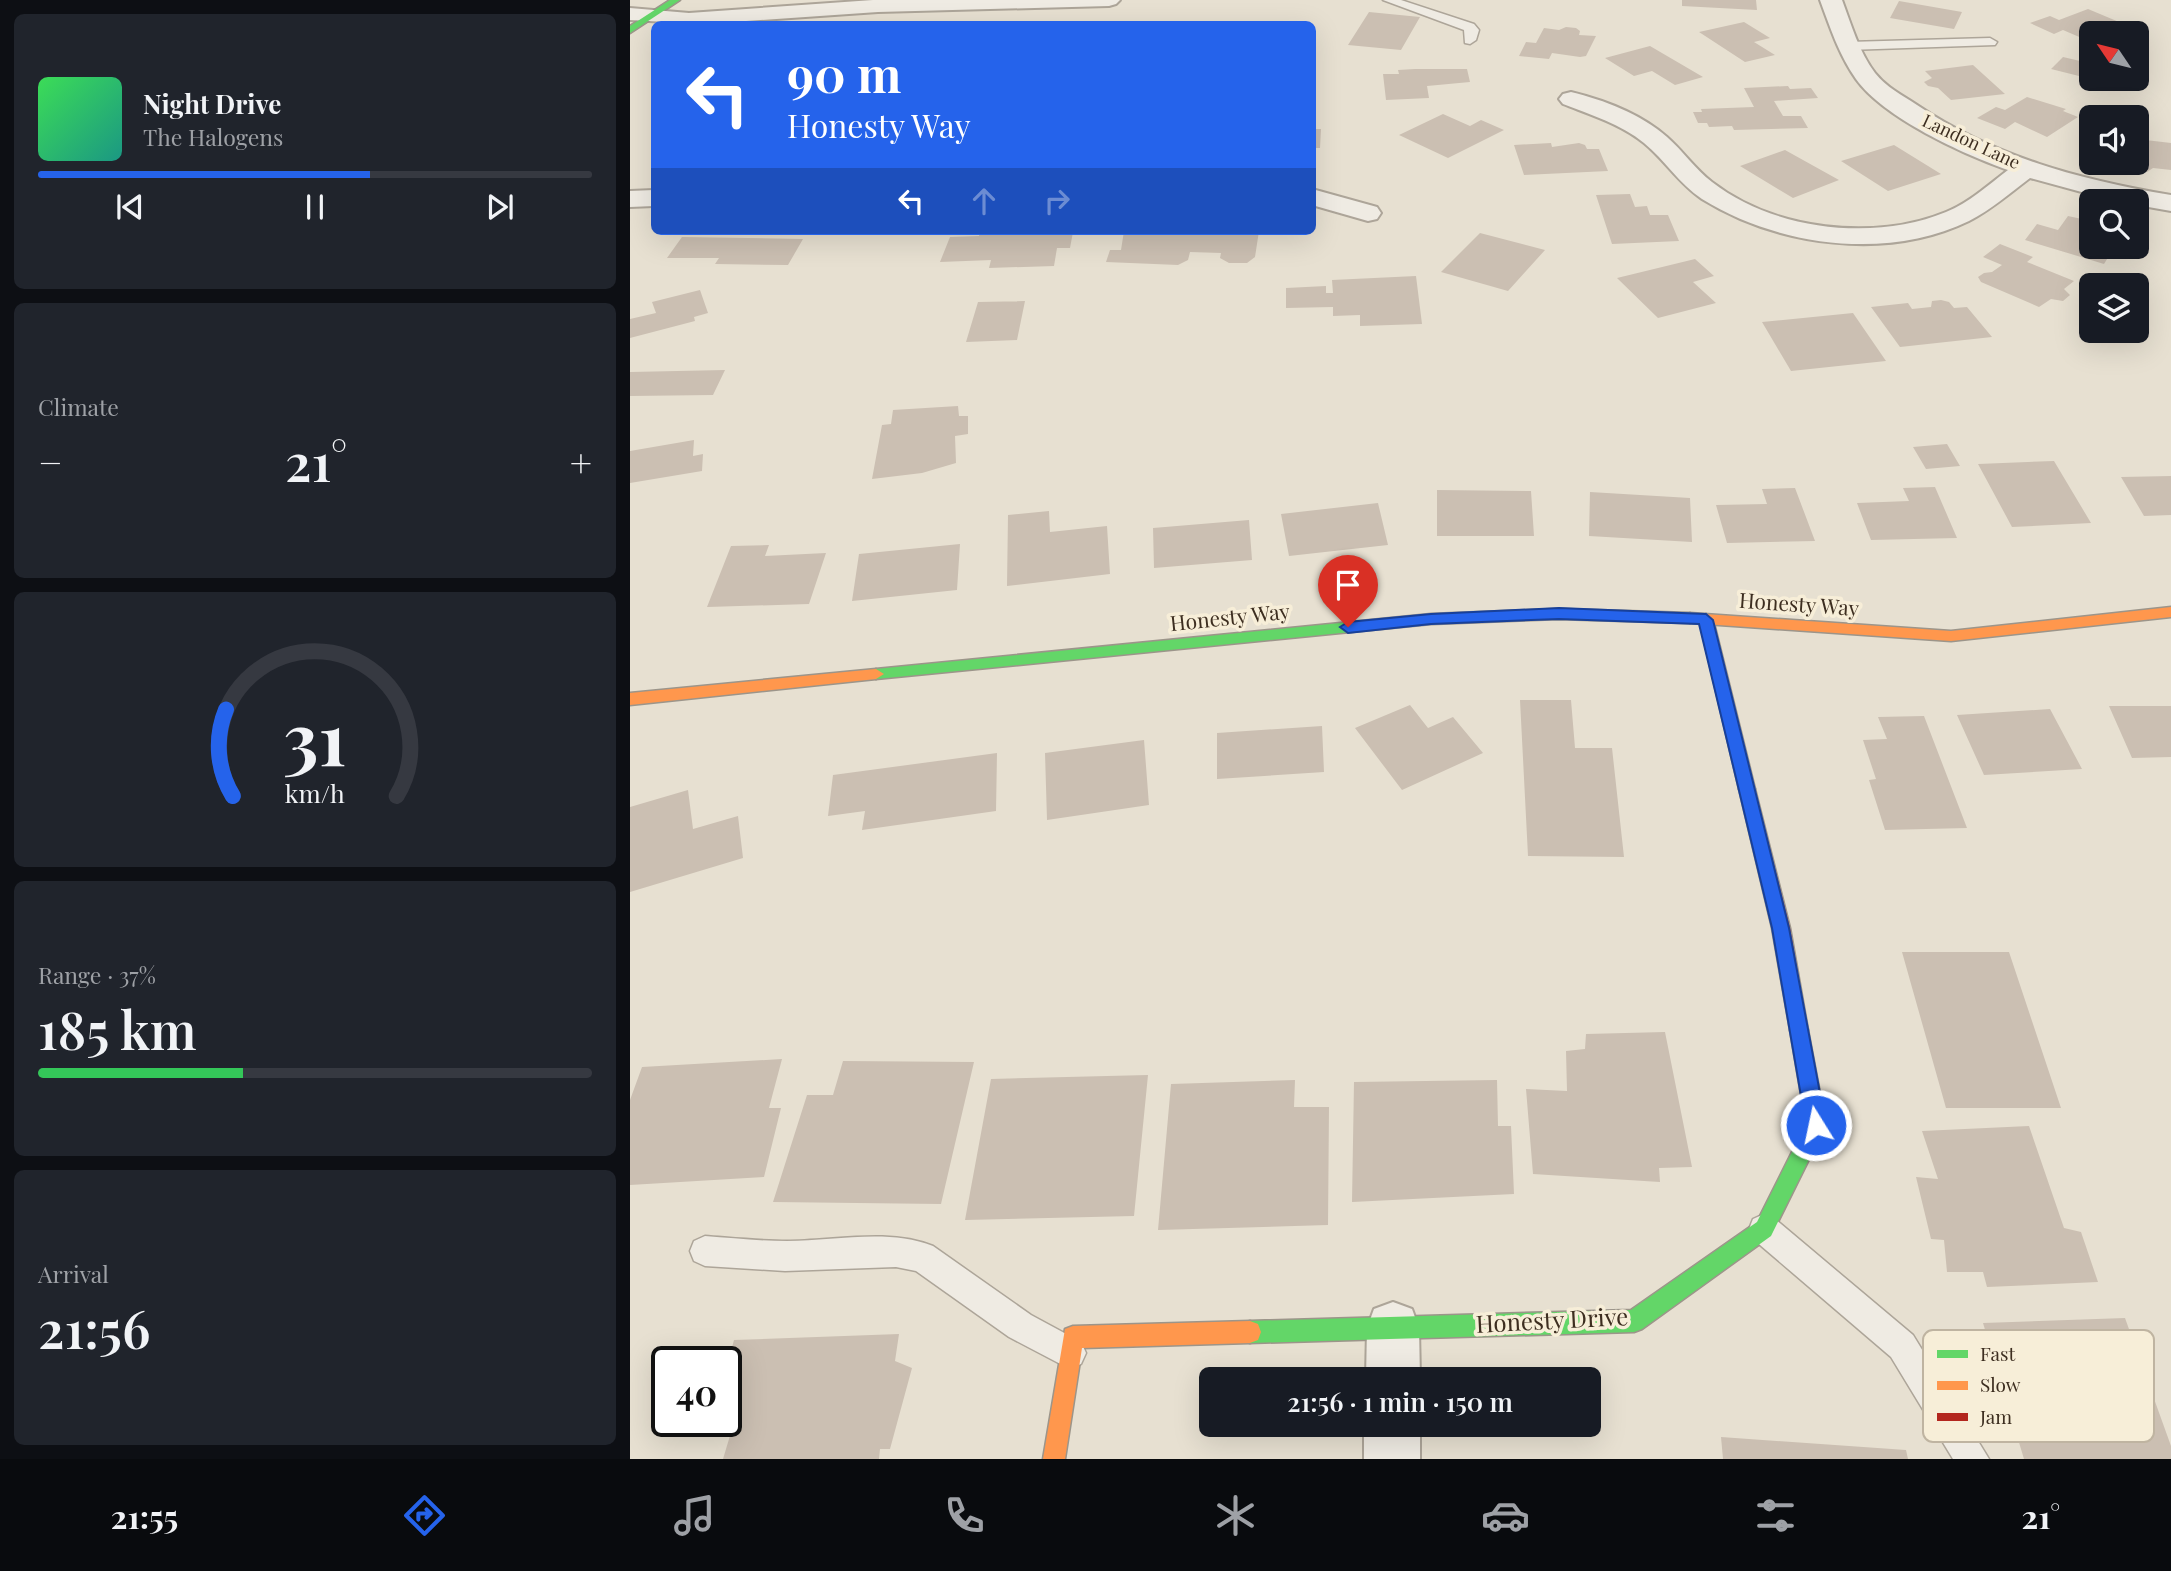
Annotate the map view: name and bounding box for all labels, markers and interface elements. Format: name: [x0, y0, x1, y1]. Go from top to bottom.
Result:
north arrow: [2079, 21, 2149, 91]
map controls: [2079, 21, 2149, 343]
text: 90 m: [787, 40, 901, 105]
icon: left: [672, 49, 763, 140]
text: Night Drive: [143, 86, 281, 121]
text: Honesty Way: [787, 103, 971, 146]
button: sound: [2079, 105, 2149, 175]
street label: Landon Lane: [1919, 108, 2024, 174]
text: The Halogens: [143, 121, 283, 152]
icon: left: [892, 182, 930, 220]
icon: ahead: [965, 182, 1003, 220]
icon: right: [1038, 182, 1076, 220]
icon: previous: [111, 188, 149, 226]
icon: pause: [296, 188, 334, 226]
icon: next: [481, 188, 519, 226]
button: search: [2079, 189, 2149, 259]
button: layers: [2079, 273, 2149, 343]
text: Climate: [38, 391, 119, 422]
text: 21°: [285, 426, 347, 495]
text: −: [38, 436, 63, 487]
text: +: [570, 436, 592, 487]
pin: [1318, 555, 1378, 627]
icon: arrive: [1329, 566, 1367, 604]
street label: Honesty Way: [1738, 585, 1861, 621]
street label: Honesty Way: [1168, 596, 1292, 636]
text: 31: [283, 687, 347, 784]
text: km/h: [285, 775, 345, 808]
text: Range · 37%: [38, 959, 156, 990]
text: 185 km: [38, 994, 197, 1063]
position arrow: [1779, 1088, 1853, 1162]
text: Arrival: [38, 1258, 109, 1289]
text: 21:56: [38, 1293, 150, 1362]
street label: Honesty Drive: [1475, 1299, 1629, 1339]
legend: [1923, 1330, 2154, 1442]
text: Fast: [1980, 1340, 2016, 1366]
speed limit sign: 40: [651, 1346, 742, 1437]
text: Slow: [1980, 1371, 2021, 1397]
text: 21:56 · 1 min · 150 m: [1287, 1384, 1513, 1419]
text: Jam: [1979, 1403, 2012, 1429]
icon: directions: [400, 1491, 449, 1540]
icon: music: [670, 1491, 719, 1540]
icon: phone: [940, 1491, 989, 1540]
icon: climate: [1211, 1491, 1260, 1540]
icon: car: [1481, 1491, 1530, 1540]
icon: filters: [1751, 1491, 1800, 1540]
text: 21:55: [111, 1494, 178, 1537]
text: 21°: [2022, 1494, 2060, 1537]

